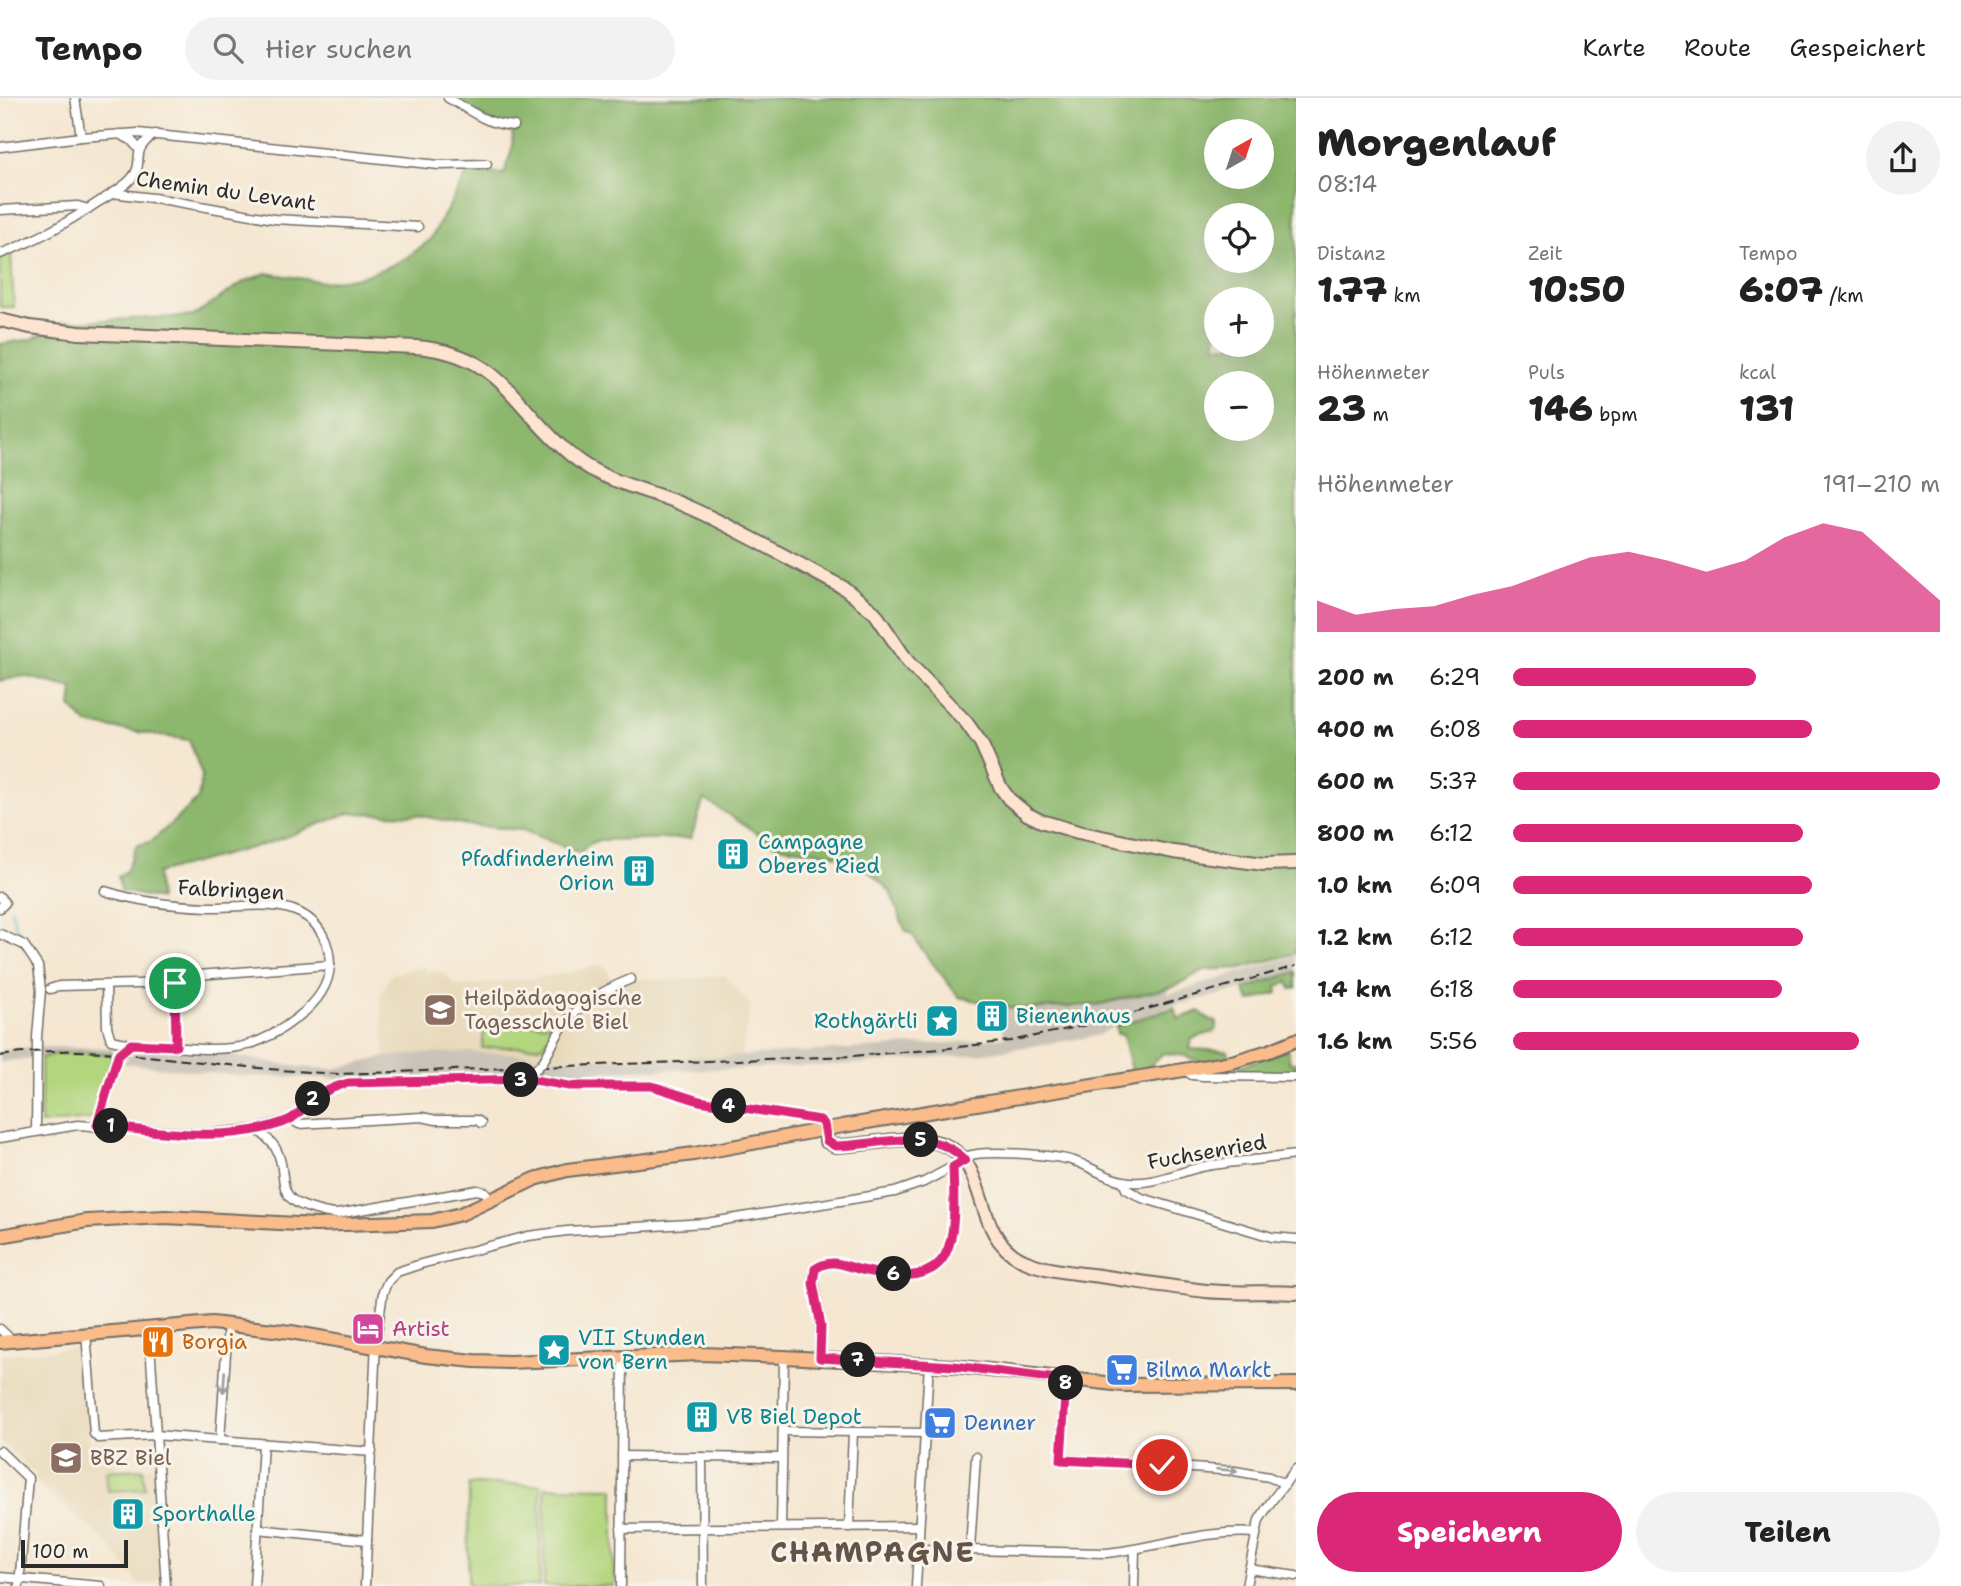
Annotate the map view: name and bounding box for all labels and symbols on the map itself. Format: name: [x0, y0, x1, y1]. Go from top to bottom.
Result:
north arrow: [1204, 119, 1274, 189]
street label: Chemin du Levant: [134, 165, 318, 217]
place label: Campagne Oberes Ried: [758, 828, 880, 880]
building icon: Campagne Oberes Ried: [714, 835, 752, 873]
place label: Pfadfinderheim Orion: [461, 845, 614, 897]
building icon: Pfadfinderheim Orion: [620, 852, 658, 890]
street label: Falbringen: [177, 873, 285, 907]
pin: [145, 953, 205, 1013]
place label: Heilpädagogische Tagesschule Biel: [464, 984, 642, 1036]
school or university icon: Heilpädagogische Tagesschule Biel: [421, 991, 459, 1029]
building icon: Bienenhaus: [973, 997, 1011, 1035]
place icon: Rothgärtli: [923, 1002, 961, 1040]
place label: Bienenhaus: [1016, 1002, 1131, 1030]
place label: Rothgärtli: [814, 1007, 918, 1035]
pin: 3: [504, 1062, 538, 1098]
pin: 2: [296, 1082, 330, 1116]
pin: 4: [712, 1088, 746, 1124]
pin: 1: [94, 1108, 128, 1144]
pin: 5: [904, 1122, 939, 1158]
street label: Fuchsenried: [1145, 1128, 1269, 1176]
pin: 6: [876, 1256, 912, 1292]
hotel icon: Artist: [349, 1310, 387, 1348]
place label: Artist: [392, 1315, 450, 1343]
restaurant icon: Borgia: [139, 1323, 177, 1361]
place label: VII Stunden von Bern: [578, 1324, 706, 1376]
place label: Borgia: [182, 1328, 247, 1356]
place icon: VII Stunden von Bern: [535, 1331, 573, 1369]
pin: 7: [840, 1342, 876, 1378]
supermarket icon: Bilma Markt: [1103, 1351, 1141, 1389]
place label: Bilma Markt: [1146, 1356, 1272, 1384]
pin: 8: [1048, 1366, 1084, 1400]
one-way arrow: [217, 1370, 230, 1393]
building icon: VB Biel Depot: [683, 1398, 721, 1436]
place label: VB Biel Depot: [726, 1403, 862, 1431]
supermarket icon: Denner: [921, 1404, 959, 1442]
place label: Denner: [964, 1409, 1036, 1437]
pin: [1132, 1435, 1192, 1495]
school or university icon: BBZ Biel: [47, 1439, 85, 1477]
place label: BBZ Biel: [90, 1444, 172, 1472]
one-way arrow: [1215, 1464, 1237, 1477]
building icon: Sporthalle: [109, 1495, 147, 1533]
place label: Sporthalle: [152, 1500, 256, 1528]
district label: CHAMPAGNE: [770, 1533, 976, 1571]
scale bar: [21, 1537, 128, 1569]

